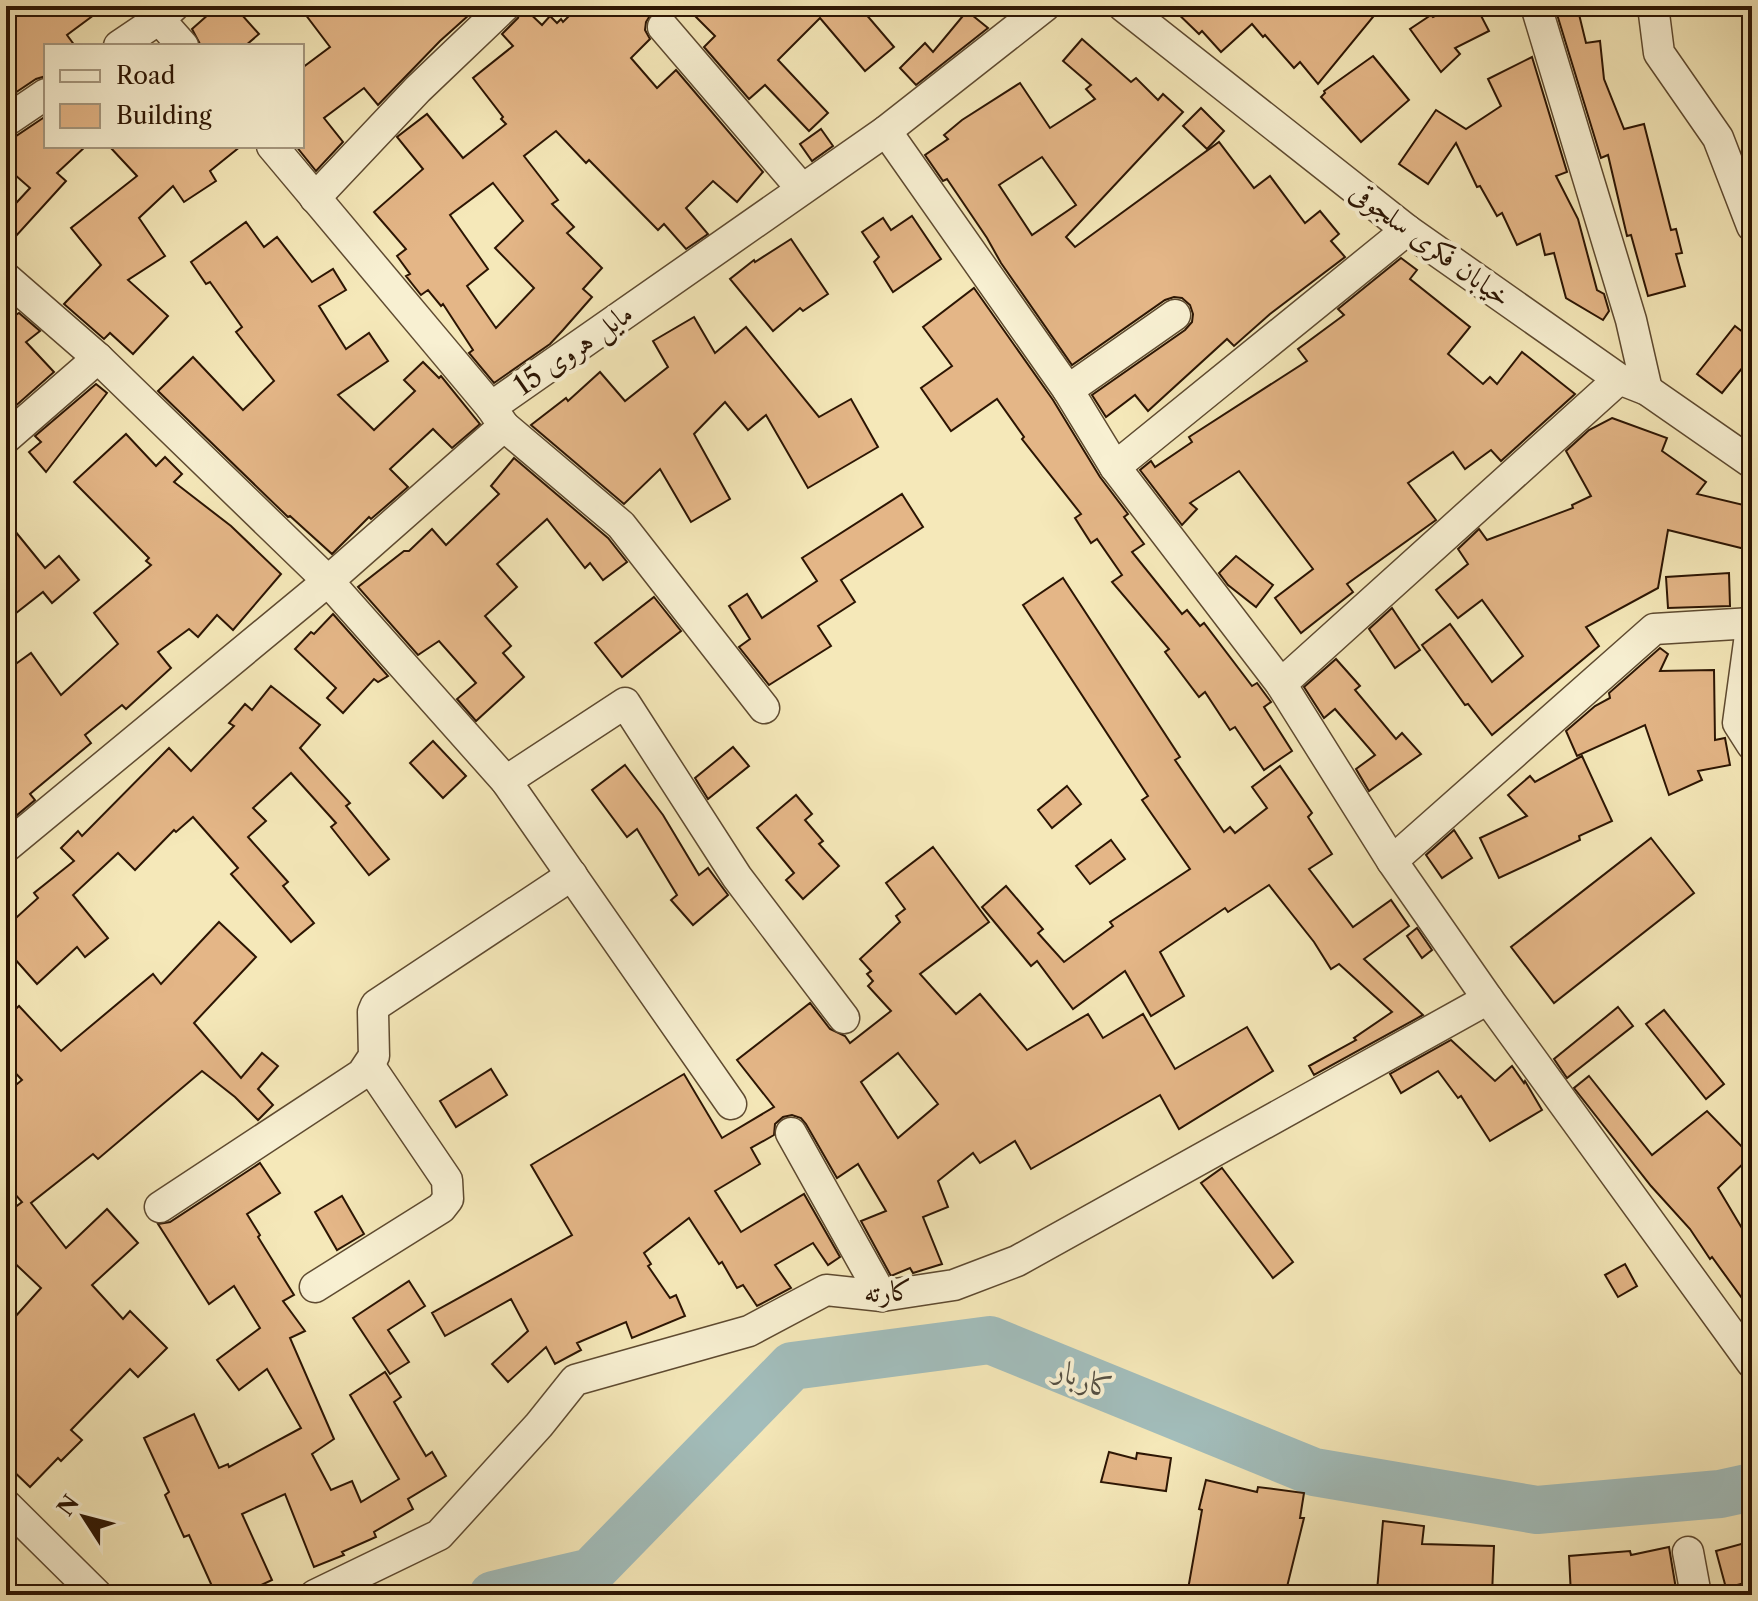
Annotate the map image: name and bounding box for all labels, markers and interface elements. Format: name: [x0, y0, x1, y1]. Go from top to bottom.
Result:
legend: [44, 44, 304, 148]
text: Road: [116, 61, 176, 90]
text: Building: [116, 101, 212, 130]
street label: خیابان فکری سلجوقی: [1343, 174, 1518, 315]
street label: مایل هروی 15: [507, 296, 641, 405]
street label: کارته: [863, 1273, 913, 1309]
water label: کاربار: [1047, 1349, 1121, 1408]
north arrow: [44, 1477, 124, 1557]
text: N: [52, 1490, 85, 1521]

